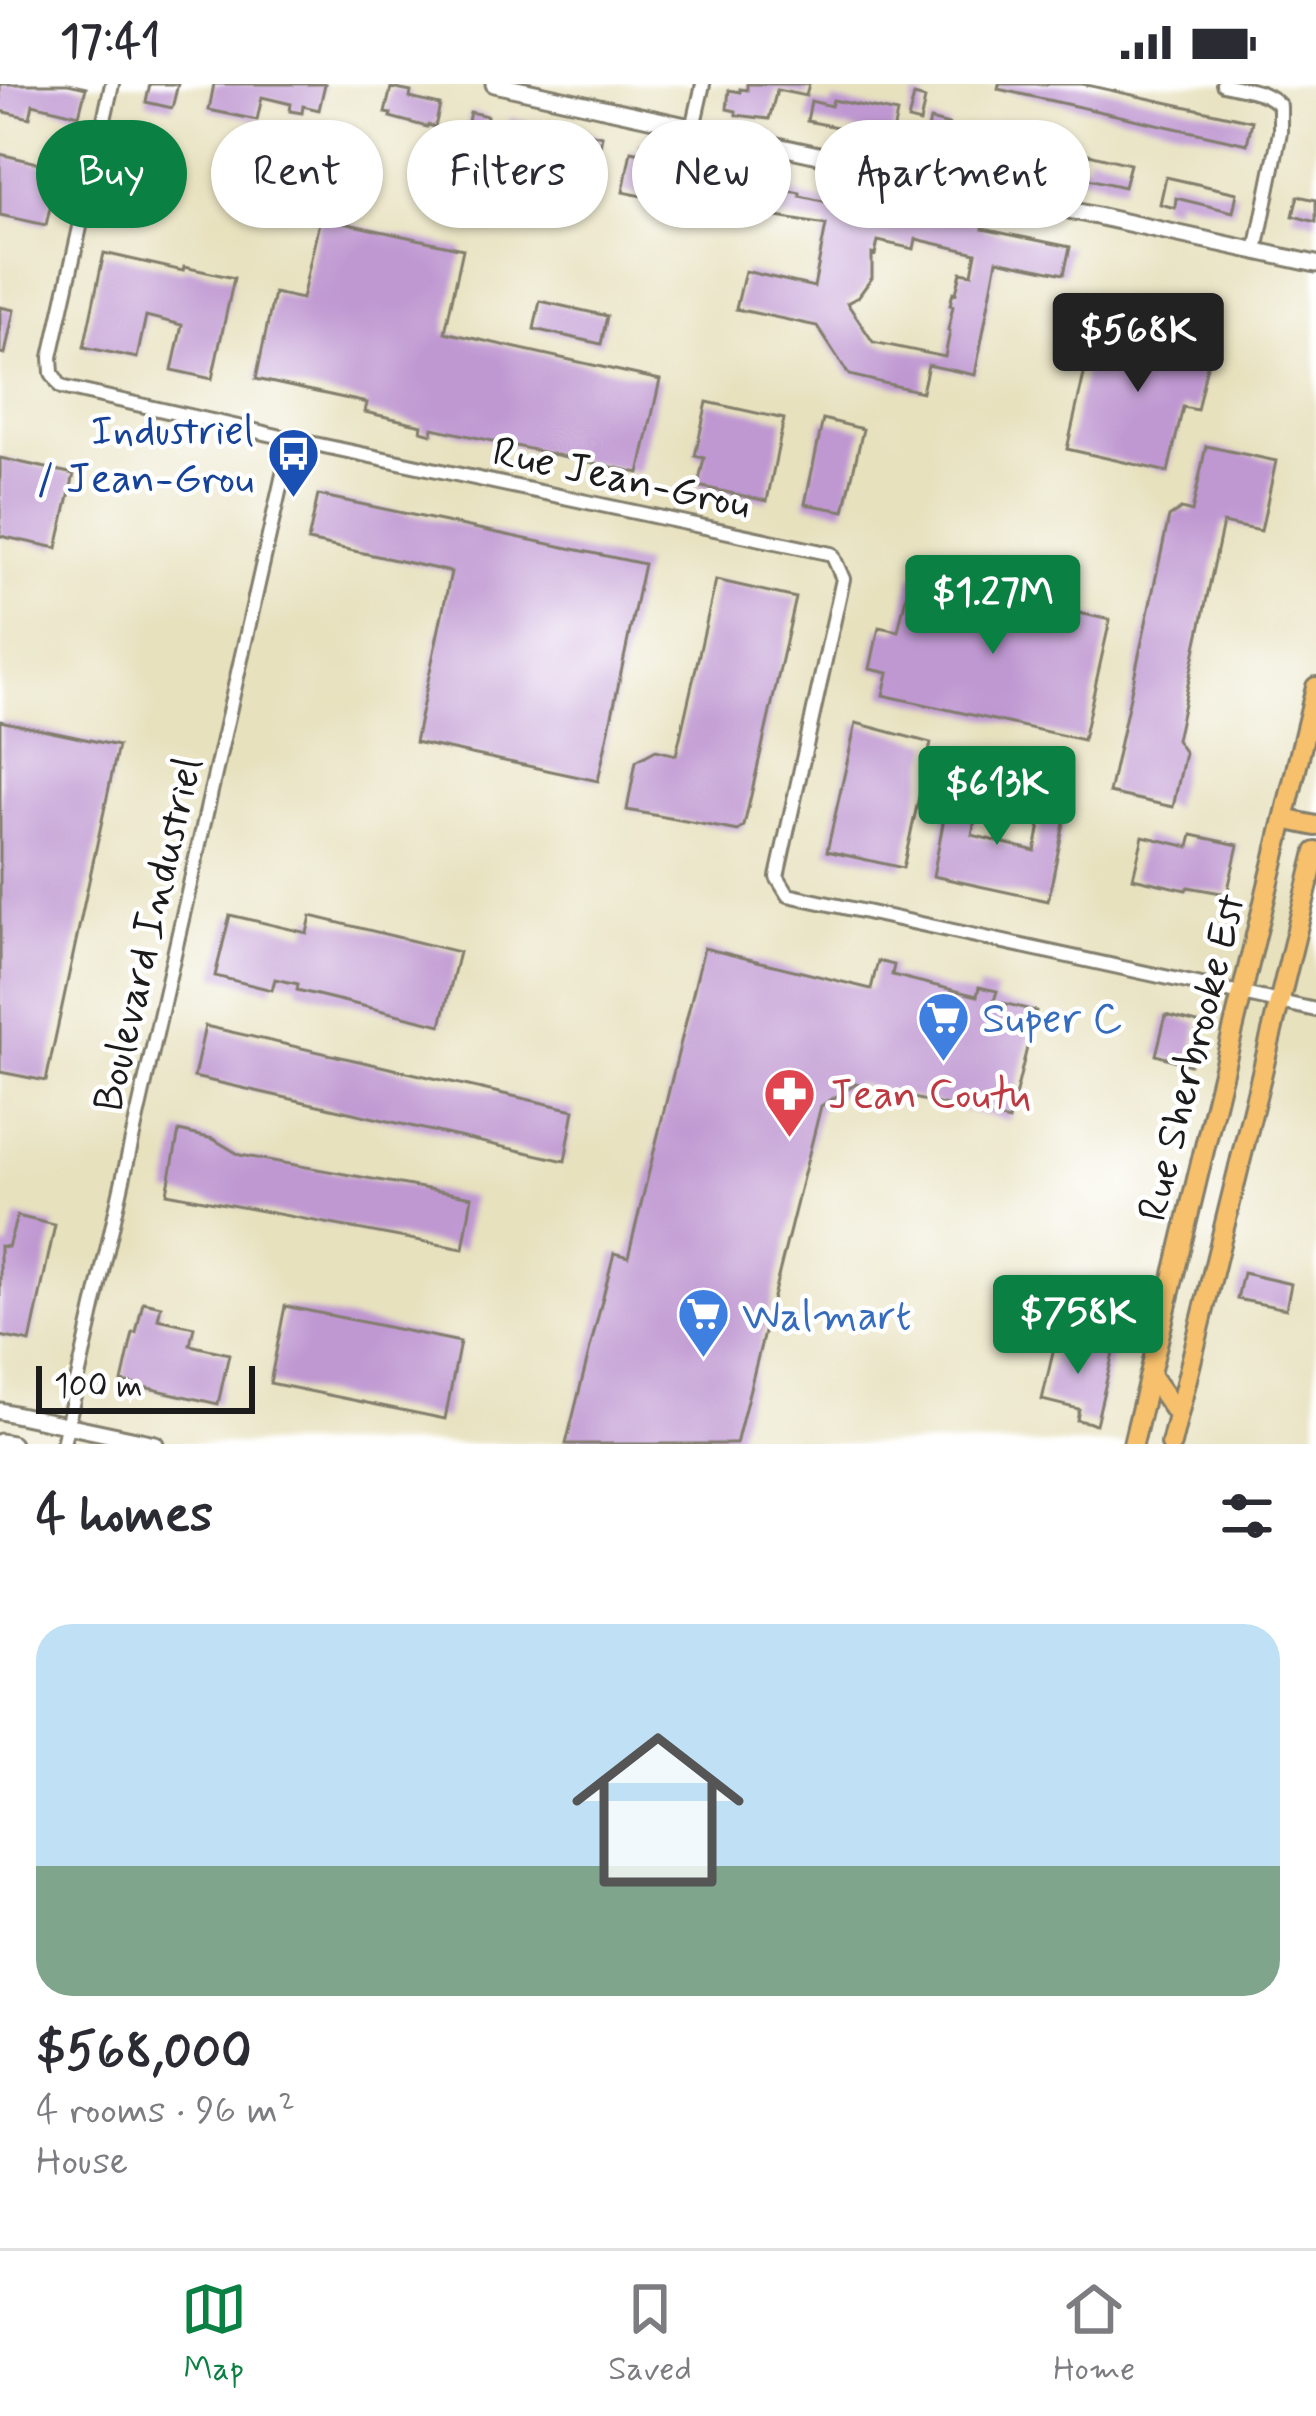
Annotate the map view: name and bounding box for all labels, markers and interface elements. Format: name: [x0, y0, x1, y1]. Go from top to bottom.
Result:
text: 17:41: [60, 13, 160, 72]
chip: Buy: [36, 120, 187, 228]
chip: Rent: [211, 120, 383, 228]
chip: Filters: [407, 120, 608, 228]
chip: New: [632, 120, 791, 228]
chip: Apartment: [815, 120, 1090, 228]
pin: $568K: [1054, 293, 1222, 395]
text: $568K: [1080, 306, 1196, 357]
place label: Industriel / Jean-Grou: [36, 405, 254, 508]
bus stop icon: Industriel / Jean-Grou: [265, 425, 321, 499]
street label: Rue Jean-Grou: [487, 425, 755, 534]
pin: $1.27M: [895, 555, 1091, 657]
text: $1.27M: [932, 568, 1054, 619]
pin: $613K: [913, 746, 1081, 848]
street label: Boulevard Industriel: [82, 752, 217, 1117]
text: $613K: [945, 759, 1049, 810]
street label: Rue Sherbrooke Est: [1126, 889, 1261, 1227]
supermarket icon: Super C: [915, 989, 971, 1063]
place label: Super C: [982, 993, 1122, 1048]
pharmacy icon: Jean Coutu: [761, 1065, 817, 1139]
place label: Jean Coutu: [828, 1069, 1031, 1124]
pin: $758K: [994, 1275, 1162, 1377]
supermarket icon: Walmart: [675, 1286, 731, 1360]
text: $758K: [1020, 1288, 1136, 1339]
place label: Walmart: [742, 1290, 911, 1345]
scale bar: [36, 1360, 255, 1413]
text: 100 m: [54, 1365, 143, 1409]
text: 4 homes: [36, 1483, 213, 1549]
icon: filters: [1214, 1483, 1280, 1549]
icon: home: [550, 1702, 766, 1918]
text: $568,000: [36, 2020, 252, 2086]
text: 4 rooms · 96 m²: [36, 2086, 295, 2137]
text: House: [36, 2137, 128, 2188]
tab: Map: [181, 2276, 247, 2392]
tab: Saved: [608, 2276, 692, 2392]
tab: Home: [1053, 2276, 1135, 2392]

